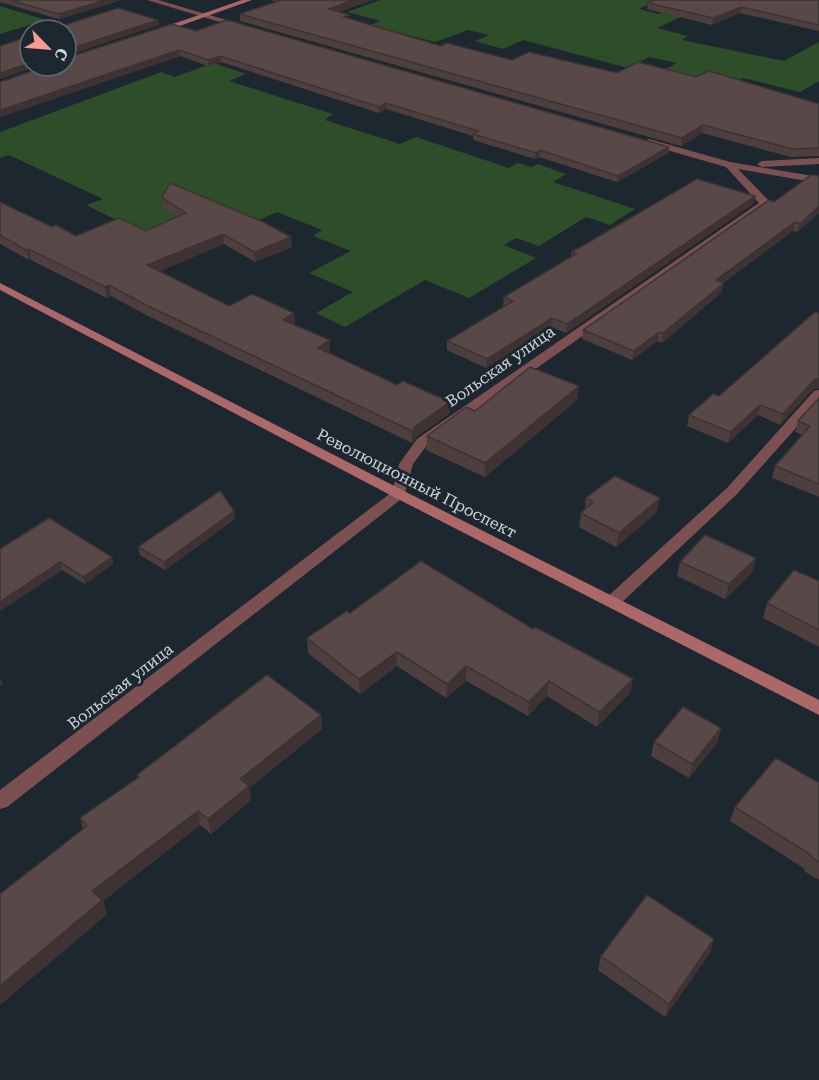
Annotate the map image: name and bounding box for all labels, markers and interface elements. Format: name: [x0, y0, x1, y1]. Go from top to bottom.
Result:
north arrow: [18, 18, 78, 78]
text: С: [50, 45, 72, 63]
street label: Вольская улица: [442, 322, 559, 411]
street label: Революционный Проспект: [314, 425, 520, 542]
street label: Вольская улица: [64, 639, 177, 733]

